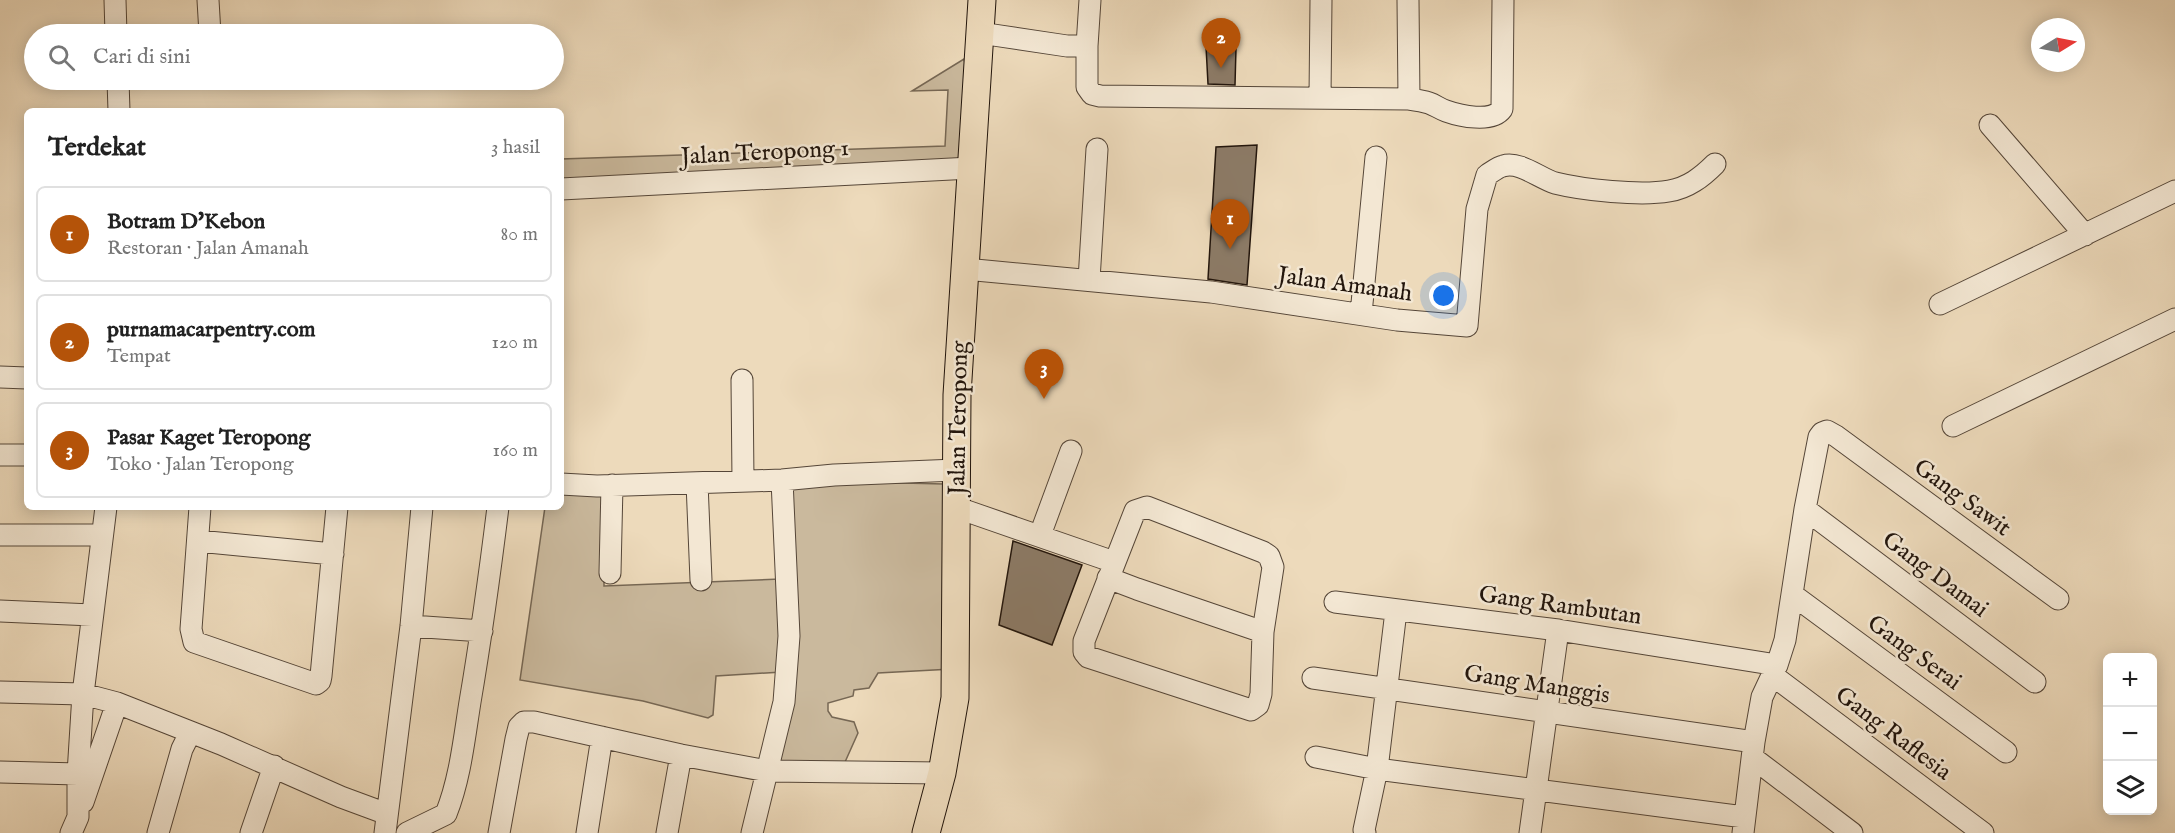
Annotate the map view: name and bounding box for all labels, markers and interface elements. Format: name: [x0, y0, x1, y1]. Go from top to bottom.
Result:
north arrow: [2031, 18, 2085, 72]
pin: 2: [1202, 19, 1240, 68]
search box: [24, 24, 564, 90]
icon: search: [45, 41, 78, 74]
text: Cari di sini: [93, 43, 191, 71]
text: Terdekat: [48, 131, 146, 164]
street label: Jalan Teropong 1: [677, 133, 850, 173]
text: 3 hasil: [491, 135, 540, 160]
pin: 1: [1210, 200, 1250, 249]
text: Botram D'Kebon: [107, 208, 265, 236]
text: 1: [66, 222, 73, 247]
text: 80 m: [501, 222, 538, 247]
text: Restoran · Jalan Amanah: [107, 236, 309, 261]
street label: Jalan Amanah: [1273, 260, 1415, 310]
your location: [1429, 281, 1458, 310]
text: purnamacarpentry.com: [107, 316, 316, 344]
text: 2: [65, 330, 74, 355]
text: 120 m: [492, 330, 538, 355]
street label: Jalan Teropong: [942, 340, 976, 498]
text: Tempat: [107, 344, 171, 369]
pin: 3: [1024, 350, 1064, 399]
text: Pasar Kaget Teropong: [107, 424, 311, 452]
text: 3: [66, 438, 73, 463]
text: 160 m: [492, 438, 538, 463]
text: Toko · Jalan Teropong: [107, 452, 294, 477]
street label: Gang Sawit: [1907, 452, 2017, 544]
street label: Gang Damai: [1876, 525, 1994, 625]
street label: Gang Rambutan: [1477, 579, 1644, 633]
street label: Gang Serai: [1861, 608, 1967, 698]
map controls: [2103, 653, 2157, 815]
button: +: [2103, 653, 2157, 707]
street label: Gang Manggis: [1462, 658, 1612, 712]
street label: Gang Raflesia: [1828, 680, 1958, 788]
button: −: [2103, 707, 2157, 761]
button: layers: [2103, 761, 2157, 815]

